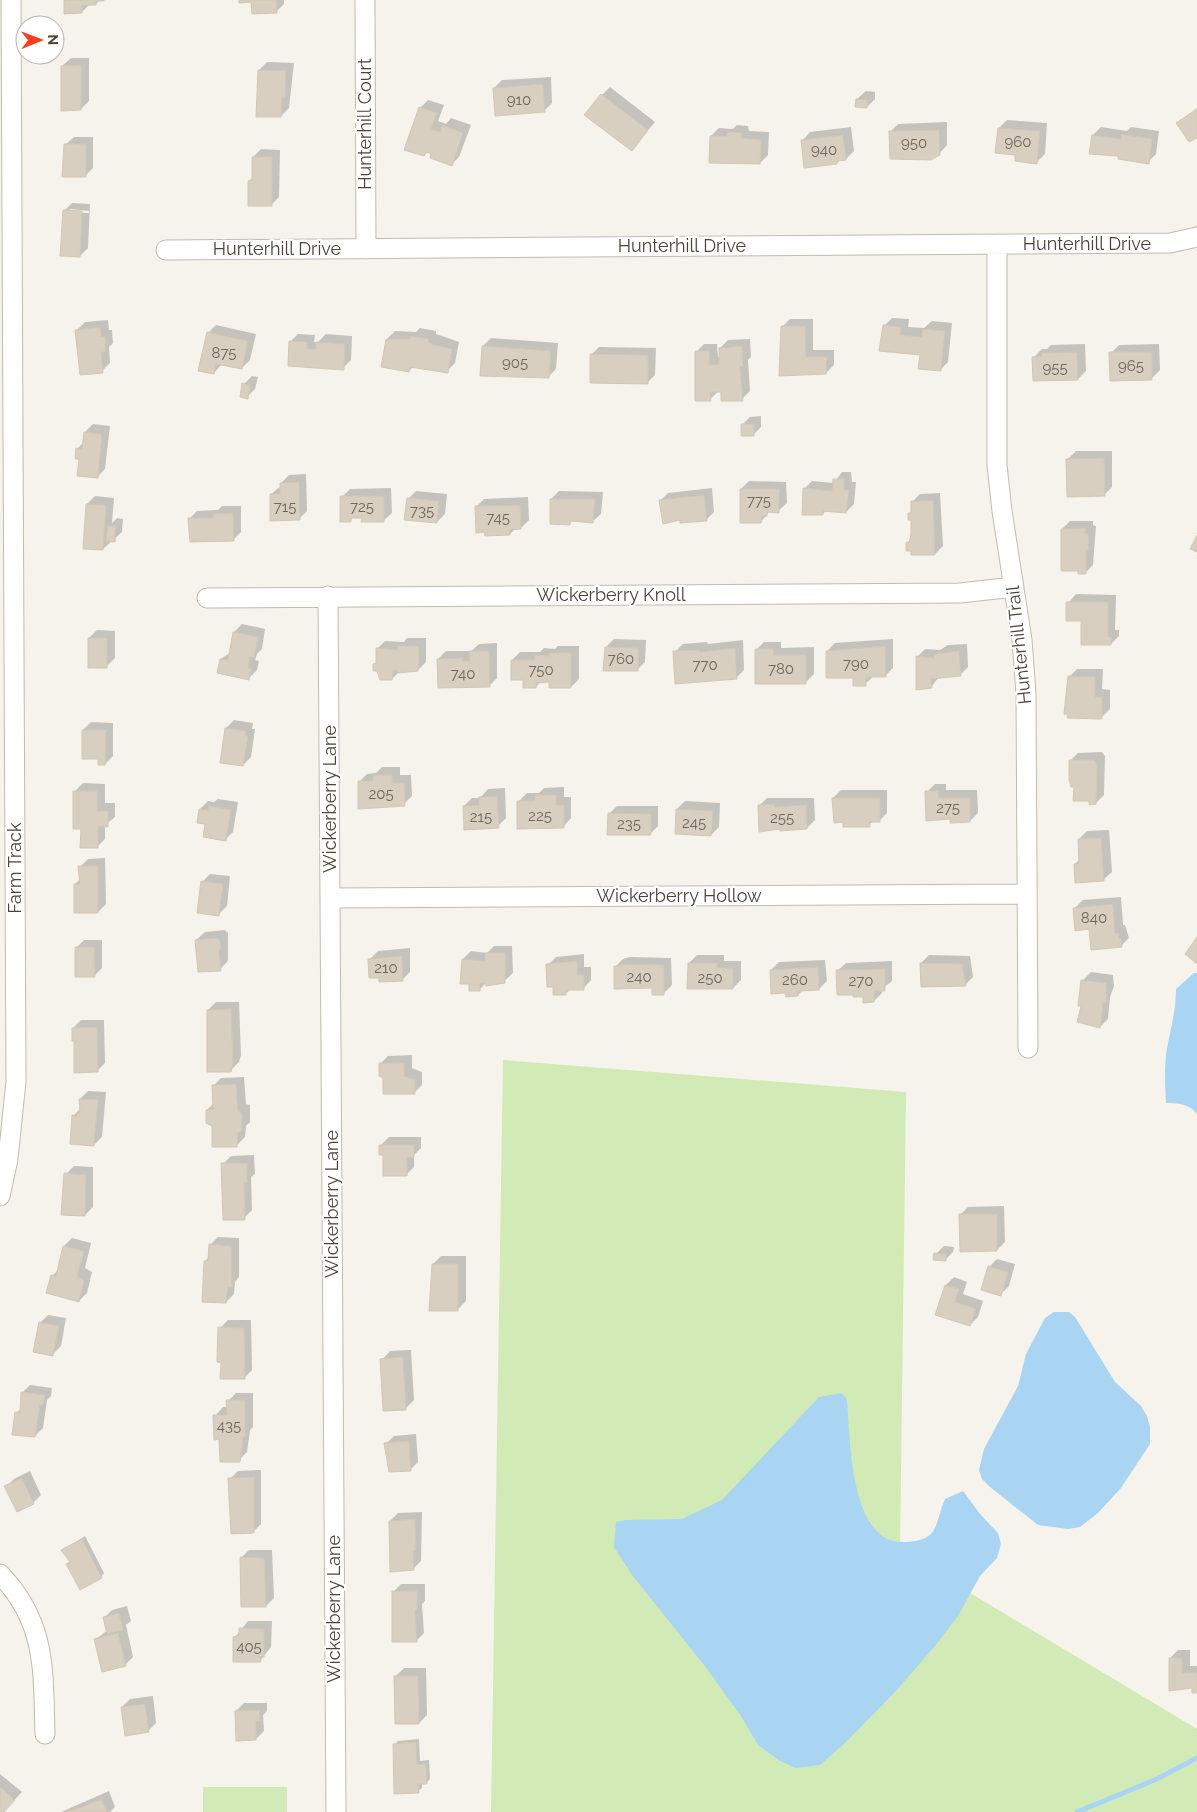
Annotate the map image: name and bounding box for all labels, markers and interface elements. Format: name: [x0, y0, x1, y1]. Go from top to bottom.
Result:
north arrow: [15, 15, 65, 65]
text: N: [45, 34, 61, 45]
street label: Hunterhill Court: [354, 58, 375, 190]
house number: 910: [507, 91, 531, 109]
house number: 960: [1004, 133, 1032, 151]
house number: 950: [901, 134, 927, 152]
house number: 940: [811, 141, 837, 159]
street label: Hunterhill Drive: [1023, 233, 1152, 254]
street label: Hunterhill Drive: [618, 235, 747, 256]
street label: Hunterhill Drive: [213, 238, 342, 259]
house number: 875: [212, 344, 236, 362]
house number: 905: [502, 354, 528, 372]
house number: 965: [1118, 357, 1144, 375]
house number: 955: [1042, 359, 1068, 377]
house number: 775: [747, 492, 771, 510]
house number: 715: [274, 498, 296, 516]
house number: 725: [350, 498, 374, 516]
house number: 735: [410, 502, 434, 520]
house number: 745: [486, 509, 510, 527]
street label: Wickerberry Knoll: [536, 584, 686, 605]
street label: Hunterhill Trail: [1002, 585, 1035, 705]
house number: 760: [608, 650, 634, 668]
house number: 790: [843, 655, 869, 673]
house number: 770: [692, 656, 718, 674]
house number: 780: [768, 660, 794, 678]
house number: 750: [528, 661, 554, 679]
house number: 740: [451, 665, 475, 683]
street label: Wickerberry Lane: [319, 725, 340, 873]
house number: 205: [368, 785, 394, 803]
house number: 275: [936, 799, 960, 817]
house number: 225: [528, 807, 552, 825]
house number: 215: [470, 808, 492, 826]
house number: 255: [770, 809, 794, 827]
house number: 245: [682, 814, 706, 832]
house number: 235: [617, 815, 641, 833]
street label: Farm Track: [4, 822, 25, 914]
street label: Wickerberry Hollow: [596, 885, 762, 906]
house number: 840: [1081, 909, 1107, 927]
house number: 210: [374, 959, 398, 977]
house number: 240: [626, 968, 652, 986]
house number: 250: [697, 969, 723, 987]
house number: 260: [782, 971, 808, 989]
house number: 270: [849, 972, 873, 990]
street label: Wickerberry Lane: [321, 1130, 342, 1278]
house number: 435: [217, 1417, 241, 1435]
street label: Wickerberry Lane: [323, 1535, 344, 1683]
house number: 405: [236, 1638, 262, 1656]

